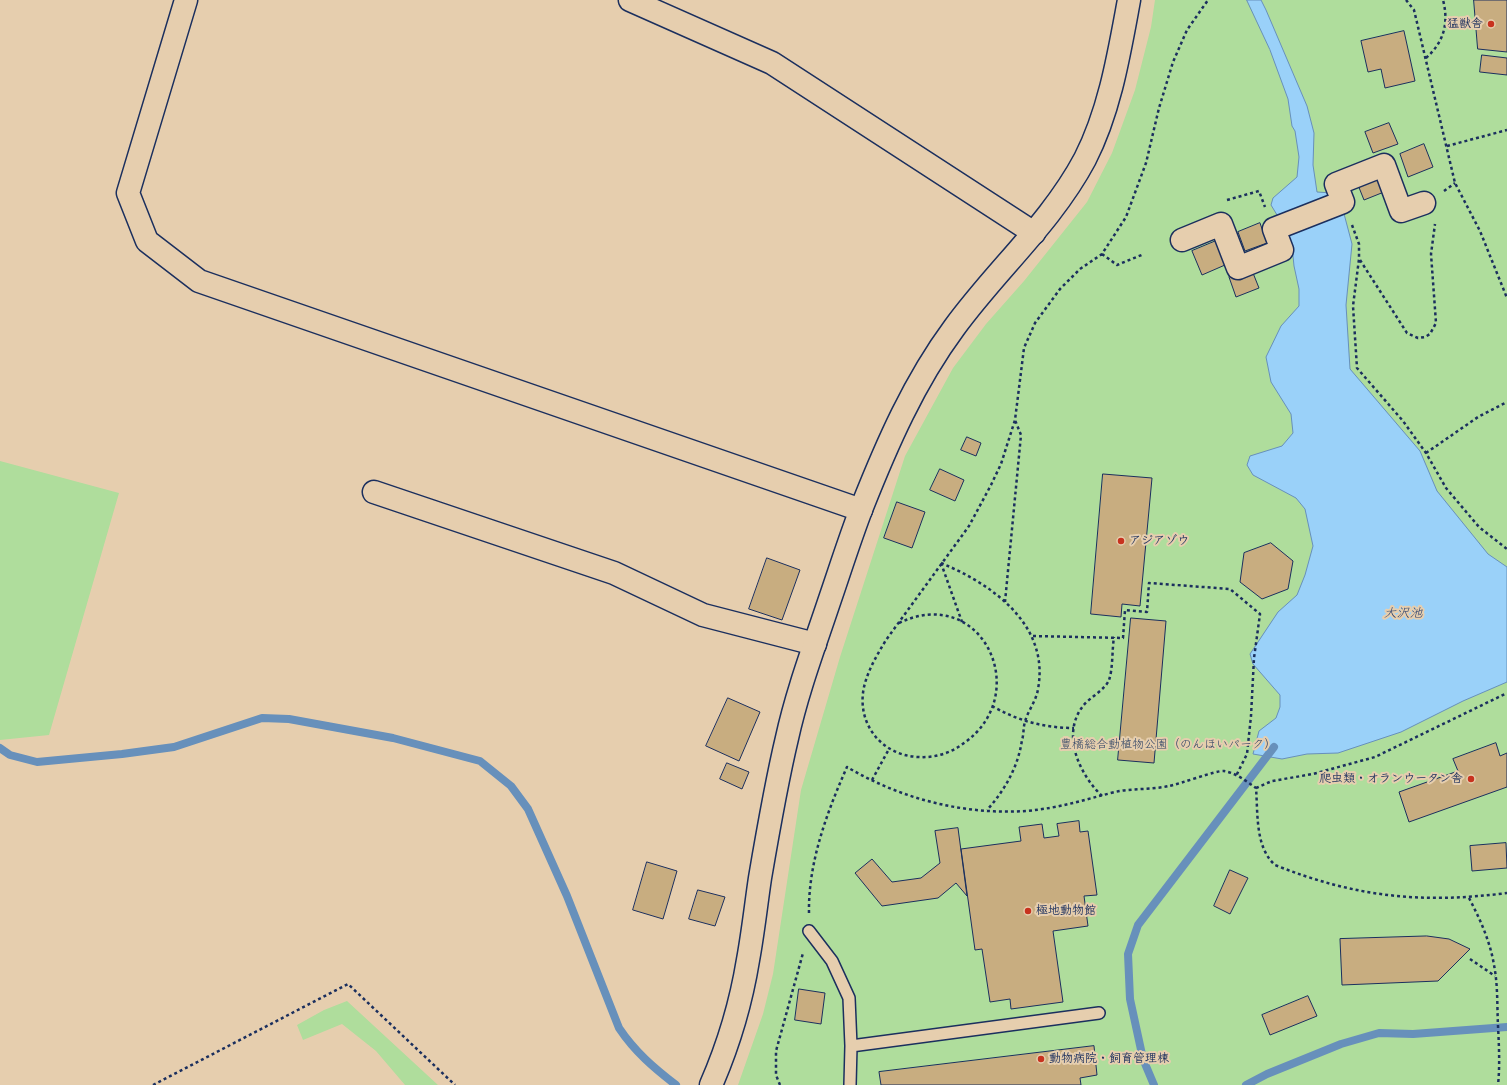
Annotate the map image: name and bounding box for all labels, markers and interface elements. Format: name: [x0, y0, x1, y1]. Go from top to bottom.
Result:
place label: 猛獣舎: [1447, 17, 1483, 31]
marker: 猛獣舎: [1486, 19, 1496, 29]
place label: アジアゾウ: [1129, 534, 1189, 548]
marker: アジアゾウ: [1116, 536, 1126, 546]
water label: 大沢池: [1384, 606, 1422, 622]
park label: 豊橋総合動植物公園（のんほいパーク）: [1060, 738, 1276, 752]
place label: 爬虫類・オランウータン舎: [1319, 772, 1463, 786]
marker: 爬虫類・オランウータン舎: [1466, 774, 1476, 784]
place label: 極地動物館: [1036, 904, 1096, 918]
marker: 極地動物館: [1023, 906, 1033, 916]
place label: 動物病院・飼育管理棟: [1049, 1052, 1169, 1066]
marker: 動物病院・飼育管理棟: [1036, 1054, 1046, 1064]

